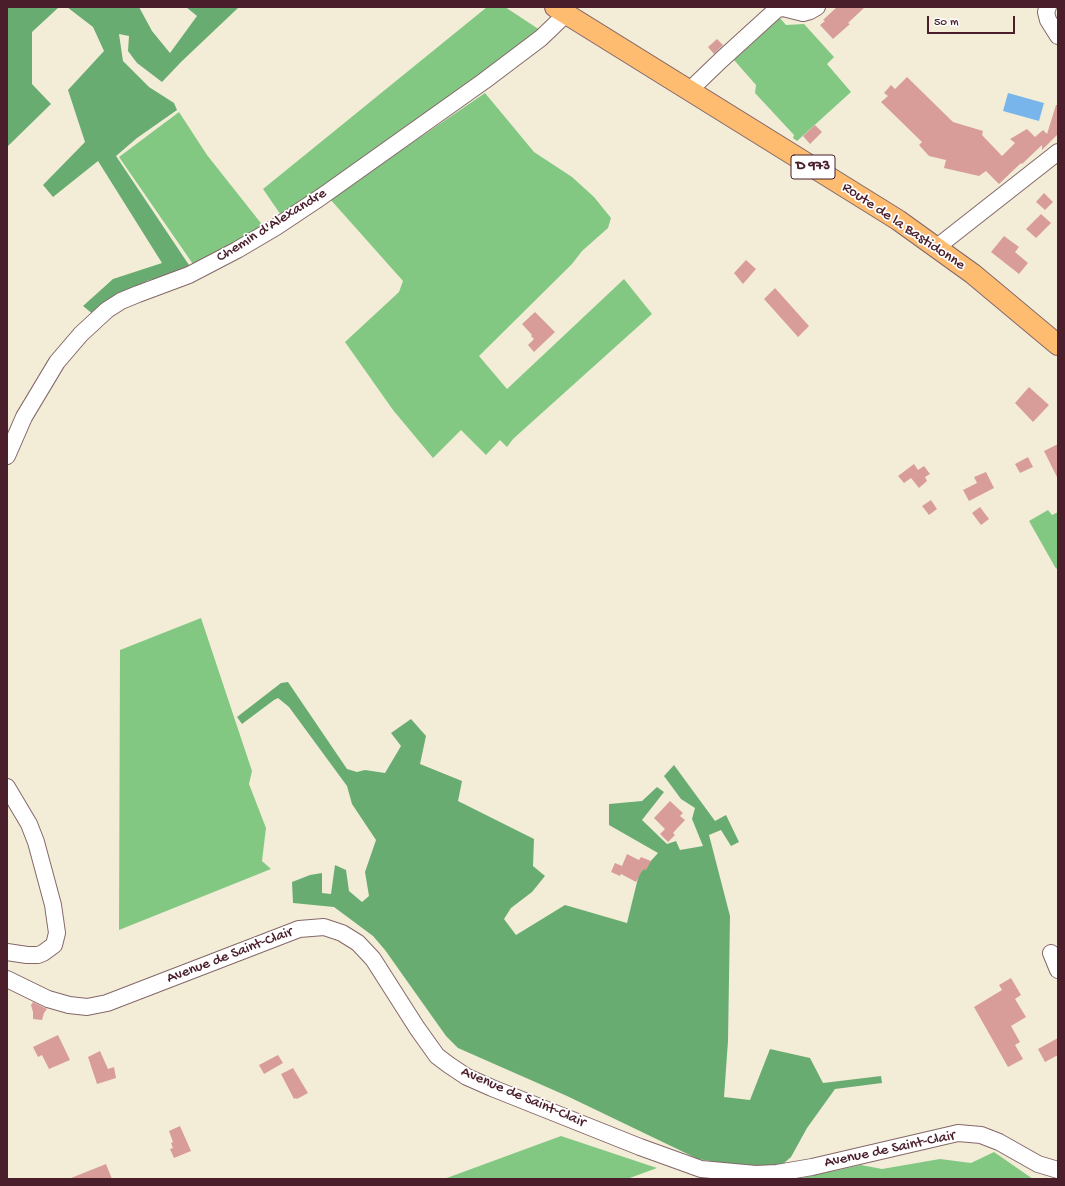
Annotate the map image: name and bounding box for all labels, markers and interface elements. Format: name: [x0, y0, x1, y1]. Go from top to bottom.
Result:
scale bar: [929, 8, 1017, 34]
text: 50 m: [934, 16, 959, 30]
road number: D 973: [791, 155, 835, 179]
street label: Route de la Bastidonne: [838, 179, 968, 275]
street label: Chemin d'Alexandre: [214, 185, 330, 267]
street label: Avenue de Saint-Clair: [164, 924, 296, 988]
street label: Avenue de Saint-Clair: [458, 1064, 588, 1132]
street label: Avenue de Saint-Clair: [823, 1127, 957, 1173]

